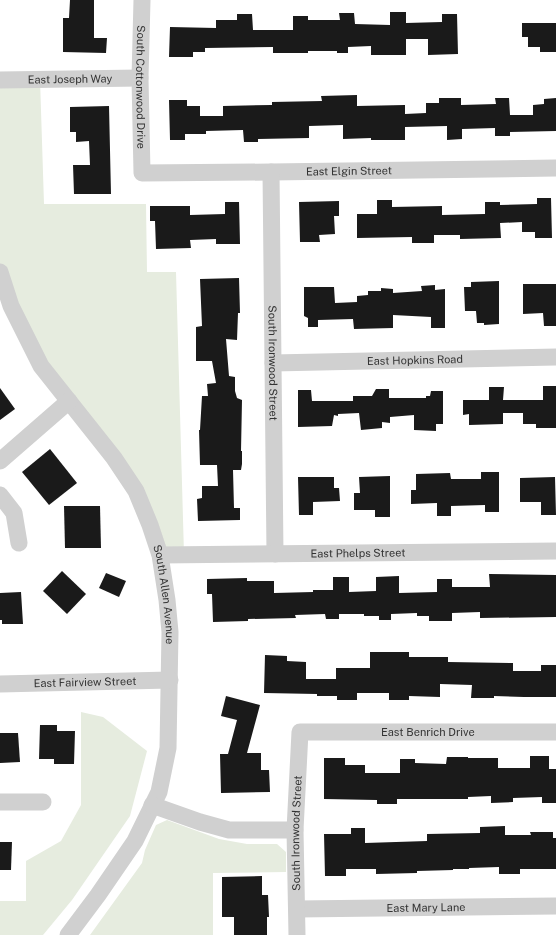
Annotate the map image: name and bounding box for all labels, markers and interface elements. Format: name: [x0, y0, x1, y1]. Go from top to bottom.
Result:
street label: South Cottonwood Drive: [134, 25, 147, 149]
street label: East Joseph Way: [28, 72, 113, 86]
street label: East Elgin Street: [306, 164, 392, 178]
street label: South Ironwood Street: [266, 305, 280, 421]
street label: East Hopkins Road: [367, 353, 463, 367]
street label: South Allen Avenue: [151, 543, 176, 644]
street label: East Phelps Street: [310, 547, 406, 559]
street label: East Fairview Street: [33, 675, 137, 689]
street label: East Benrich Drive: [381, 726, 475, 738]
street label: South Ironwood Street: [289, 775, 304, 891]
street label: East Mary Lane: [386, 901, 466, 914]

